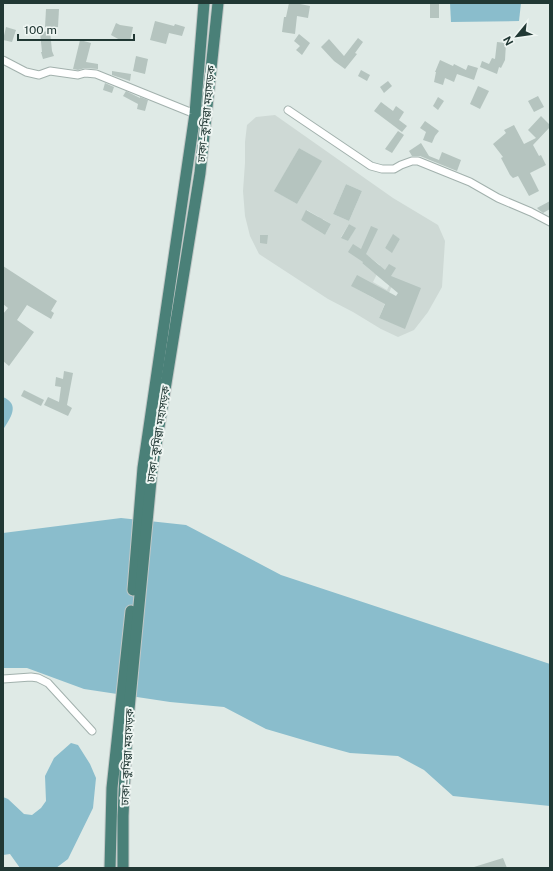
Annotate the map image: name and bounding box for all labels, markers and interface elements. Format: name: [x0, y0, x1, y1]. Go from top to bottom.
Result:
scale bar: [18, 16, 134, 42]
north arrow: [497, 16, 537, 56]
text: 100 m: [24, 23, 57, 37]
text: N: [501, 34, 516, 48]
street label: ঢাকা–কুমিল্লা মহাসড়ক: [195, 65, 218, 164]
street label: ঢাকা–কুমিল্লা মহাসড়ক: [144, 385, 173, 484]
street label: ঢাকা–কুমিল্লা মহাসড়ক: [118, 708, 137, 807]

